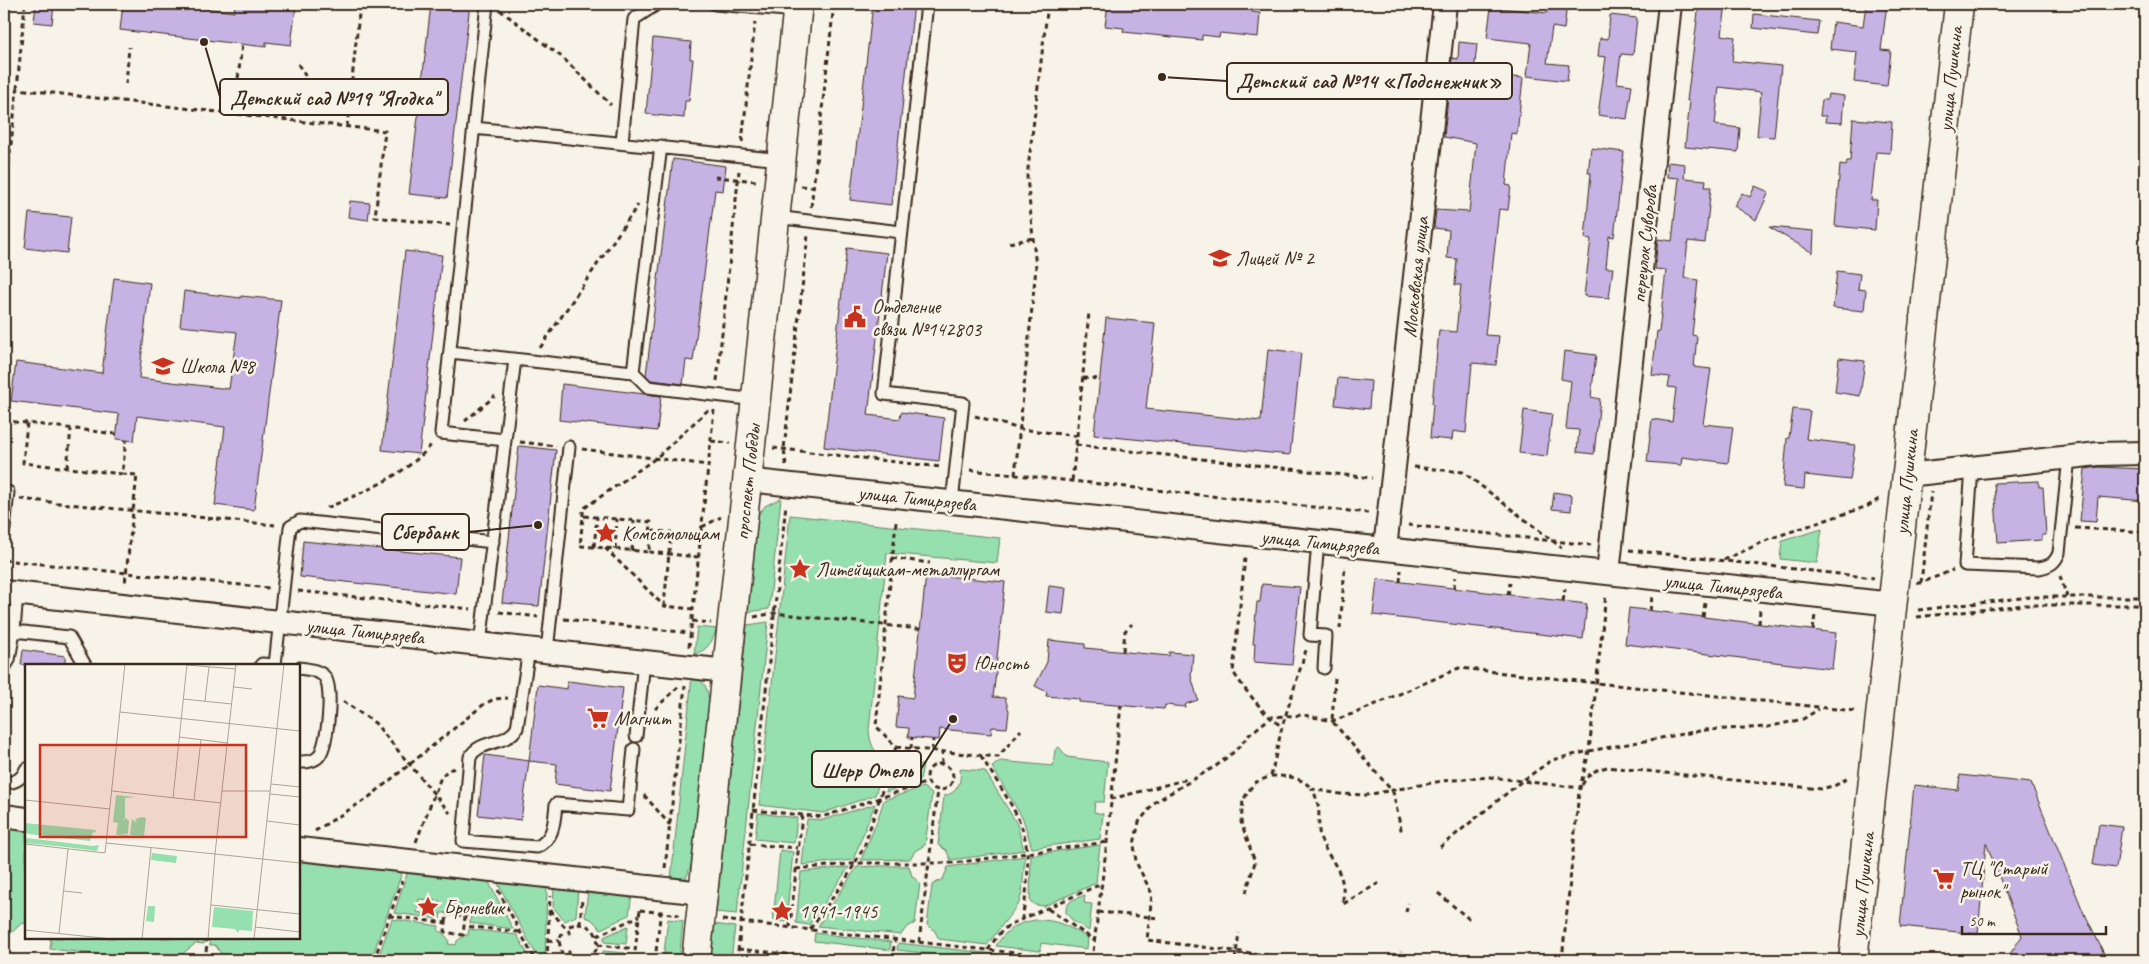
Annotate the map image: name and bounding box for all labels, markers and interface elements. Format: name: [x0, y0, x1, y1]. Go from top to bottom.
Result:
street label: улица Пушкина: [1932, 23, 1969, 134]
callout: Детский сад №14 «Подснежник»: [1227, 63, 1512, 99]
text: Детский сад №14 «Подснежник»: [1236, 68, 1502, 94]
callout: Детский сад №19 "Ягодка": [220, 79, 448, 115]
text: Детский сад №19 "Ягодка": [230, 85, 443, 111]
street label: переулок Суворова: [1626, 182, 1663, 304]
street label: Московская улица: [1397, 214, 1434, 339]
school or university icon: Лицей № 2: [1207, 245, 1233, 271]
place label: Лицей № 2: [1236, 246, 1316, 271]
place label: Отделение связи №142803: [872, 294, 983, 342]
public building icon: Отделение связи №142803: [842, 304, 868, 330]
school or university icon: Школа №8: [150, 353, 176, 379]
place label: Школа №8: [180, 354, 256, 379]
street label: проспект Победы: [729, 422, 766, 541]
street label: улица Пушкина: [1888, 426, 1925, 537]
street label: улица Тимирязева: [856, 480, 979, 517]
callout: Сбербанк: [382, 514, 469, 550]
text: Сбербанк: [391, 519, 460, 545]
place icon: Комсомольцам: [593, 520, 619, 546]
place label: Комсомольцам: [622, 521, 721, 546]
street label: улица Тимирязева: [1259, 524, 1382, 561]
place icon: Литейщикам-металлургам: [787, 556, 813, 582]
place label: Литейщикам-металлургам: [816, 557, 1001, 582]
street label: улица Тимирязева: [1662, 568, 1785, 605]
street label: улица Тимирязева: [304, 613, 427, 650]
theatre icon: Юность: [944, 650, 970, 676]
place label: Юность: [974, 651, 1030, 676]
inset map: [25, 664, 300, 939]
supermarket icon: Магнит: [585, 705, 611, 731]
place label: Магнит: [614, 706, 672, 731]
callout: Шерр Отель: [812, 751, 921, 787]
text: Шерр Отель: [821, 757, 914, 783]
street label: улица Пушкина: [1844, 829, 1881, 940]
place label: ТЦ "Старый рынок": [1960, 856, 2049, 904]
supermarket icon: ТЦ "Старый рынок": [1931, 866, 1957, 892]
place icon: Броневик: [415, 894, 441, 920]
place label: Броневик: [444, 895, 506, 920]
place icon: 1941-1945: [769, 898, 795, 924]
place label: 1941-1945: [799, 899, 879, 924]
scale bar: [1962, 904, 2105, 936]
text: 50 m: [1969, 912, 1996, 931]

